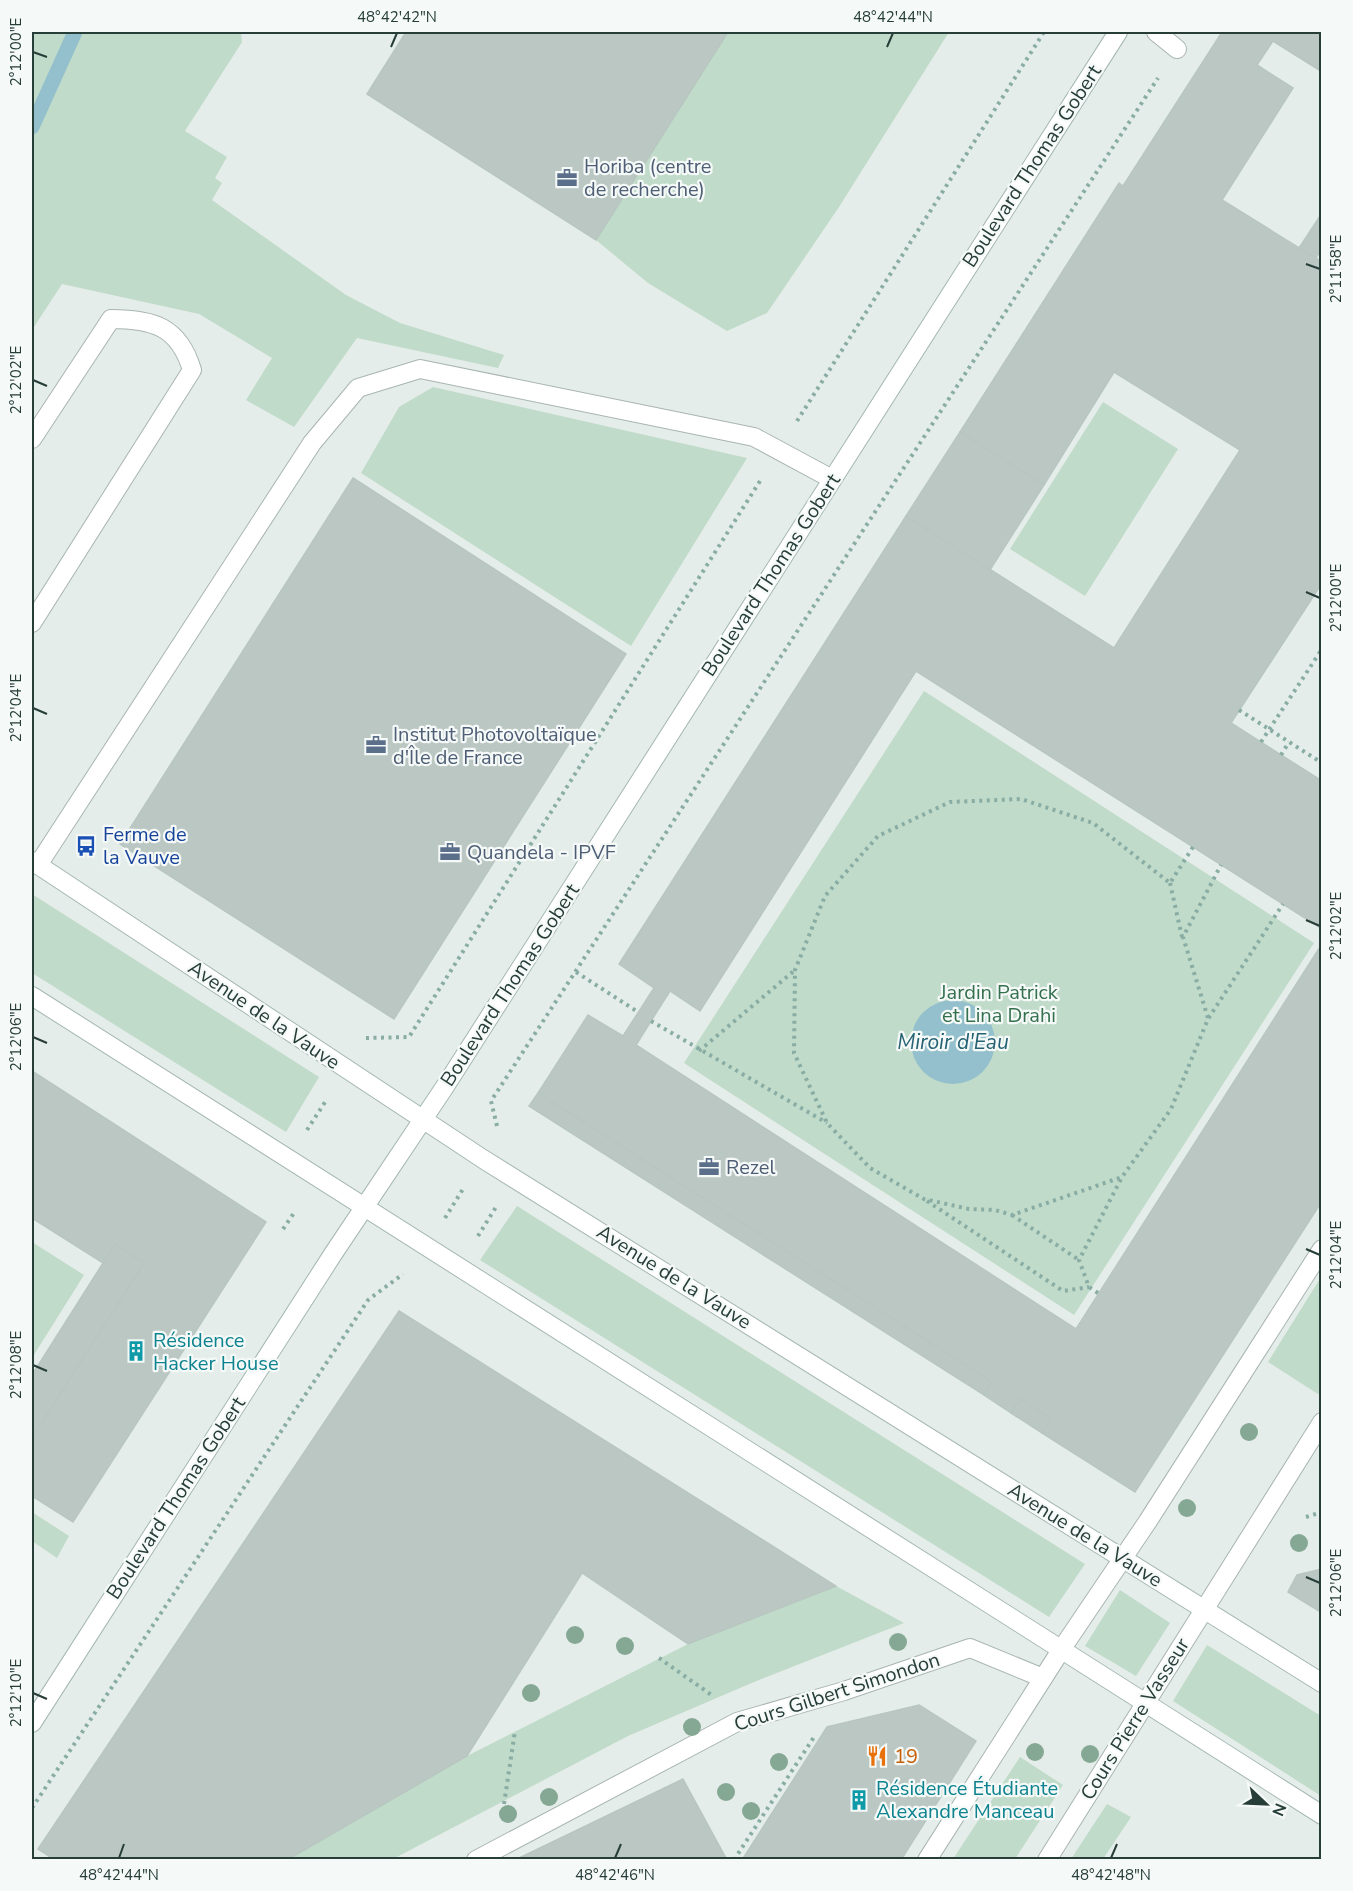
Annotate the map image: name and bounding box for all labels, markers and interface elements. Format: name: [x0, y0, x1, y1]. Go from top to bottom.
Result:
text: 48°42'42"N: [357, 7, 437, 27]
text: 48°42'44"N: [853, 7, 933, 27]
text: 2°12'00"E: [6, 18, 26, 86]
street label: Boulevard Thomas Gobert: [956, 59, 1108, 272]
place label: Horiba (centre de recherche): [584, 153, 711, 203]
office icon: Horiba (centre de recherche): [555, 166, 579, 190]
text: 2°11'58"E: [1326, 235, 1346, 303]
text: 2°12'02"E: [6, 346, 26, 414]
street label: Boulevard Thomas Gobert: [695, 468, 847, 681]
text: 2°12'00"E: [1326, 564, 1346, 632]
text: 2°12'04"E: [6, 674, 26, 742]
place label: Institut Photovoltaïque d'Île de France: [393, 721, 597, 771]
office icon: Institut Photovoltaïque d'Île de France: [364, 733, 388, 757]
place label: Ferme de la Vauve: [103, 821, 187, 871]
bus stop icon: Ferme de la Vauve: [74, 834, 98, 858]
place label: Quandela - IPVF: [467, 839, 616, 866]
office icon: Quandela - IPVF: [438, 840, 462, 864]
street label: Boulevard Thomas Gobert: [434, 878, 586, 1091]
text: 2°12'02"E: [1326, 892, 1346, 960]
street label: Avenue de la Vauve: [183, 954, 345, 1076]
park label: Jardin Patrick et Lina Drahi: [939, 979, 1059, 1029]
text: 2°12'06"E: [6, 1003, 26, 1071]
water label: Miroir d'Eau: [897, 1028, 1009, 1056]
place label: Rezel: [726, 1154, 775, 1181]
office icon: Rezel: [697, 1155, 721, 1179]
street label: Avenue de la Vauve: [592, 1219, 756, 1335]
text: 2°12'04"E: [1326, 1221, 1346, 1289]
place label: Résidence Hacker House: [153, 1327, 279, 1377]
text: 2°12'08"E: [6, 1331, 26, 1399]
building icon: Résidence Hacker House: [124, 1339, 148, 1363]
street label: Boulevard Thomas Gobert: [100, 1391, 252, 1604]
street label: Avenue de la Vauve: [1003, 1477, 1167, 1593]
text: 2°12'06"E: [1326, 1549, 1346, 1617]
street label: Cours Pierre Vasseur: [1074, 1633, 1196, 1805]
street label: Cours Gilbert Simondon: [731, 1646, 943, 1738]
text: 2°12'10"E: [6, 1659, 26, 1727]
place label: 19: [894, 1743, 918, 1770]
restaurant icon: 19: [865, 1744, 889, 1768]
north arrow: [1236, 1774, 1296, 1834]
place label: Résidence Étudiante Alexandre Manceau: [876, 1775, 1058, 1825]
building icon: Résidence Étudiante Alexandre Manceau: [847, 1788, 871, 1812]
text: N: [1266, 1800, 1291, 1819]
text: 48°42'44"N: [79, 1865, 159, 1885]
text: 48°42'46"N: [575, 1865, 655, 1885]
text: 48°42'48"N: [1071, 1865, 1151, 1885]

